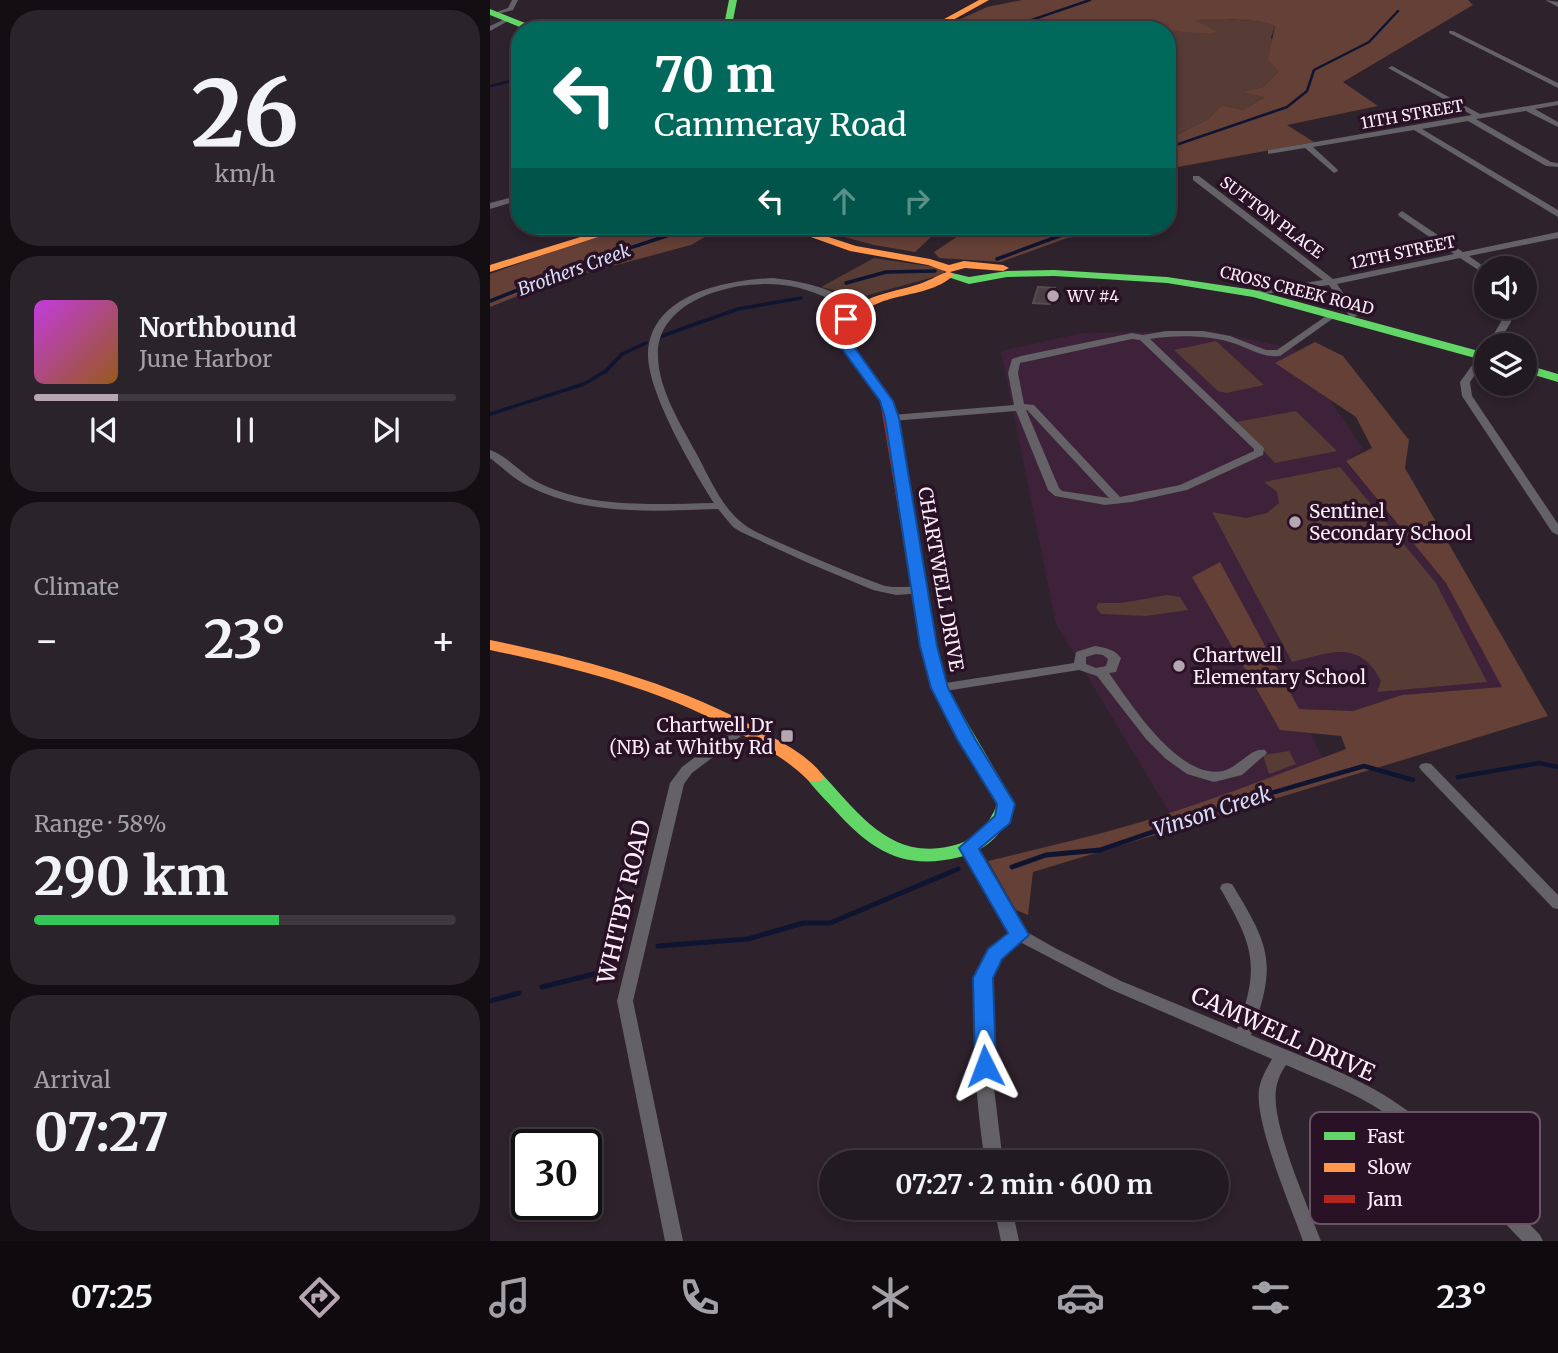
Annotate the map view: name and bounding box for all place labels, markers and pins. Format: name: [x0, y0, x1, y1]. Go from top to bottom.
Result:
place label: WV #4: [1066, 286, 1119, 306]
marker: WV #4: [1045, 288, 1061, 304]
pin: [816, 289, 876, 349]
place label: Sentinel Secondary School: [1309, 499, 1472, 545]
marker: Sentinel Secondary School: [1287, 514, 1303, 530]
place label: Chartwell Elementary School: [1193, 643, 1366, 689]
marker: Chartwell Elementary School: [1171, 658, 1187, 674]
place label: Chartwell Dr (NB) at Whitby Rd: [609, 713, 773, 759]
marker: Chartwell Dr (NB) at Whitby Rd: [779, 728, 795, 744]

